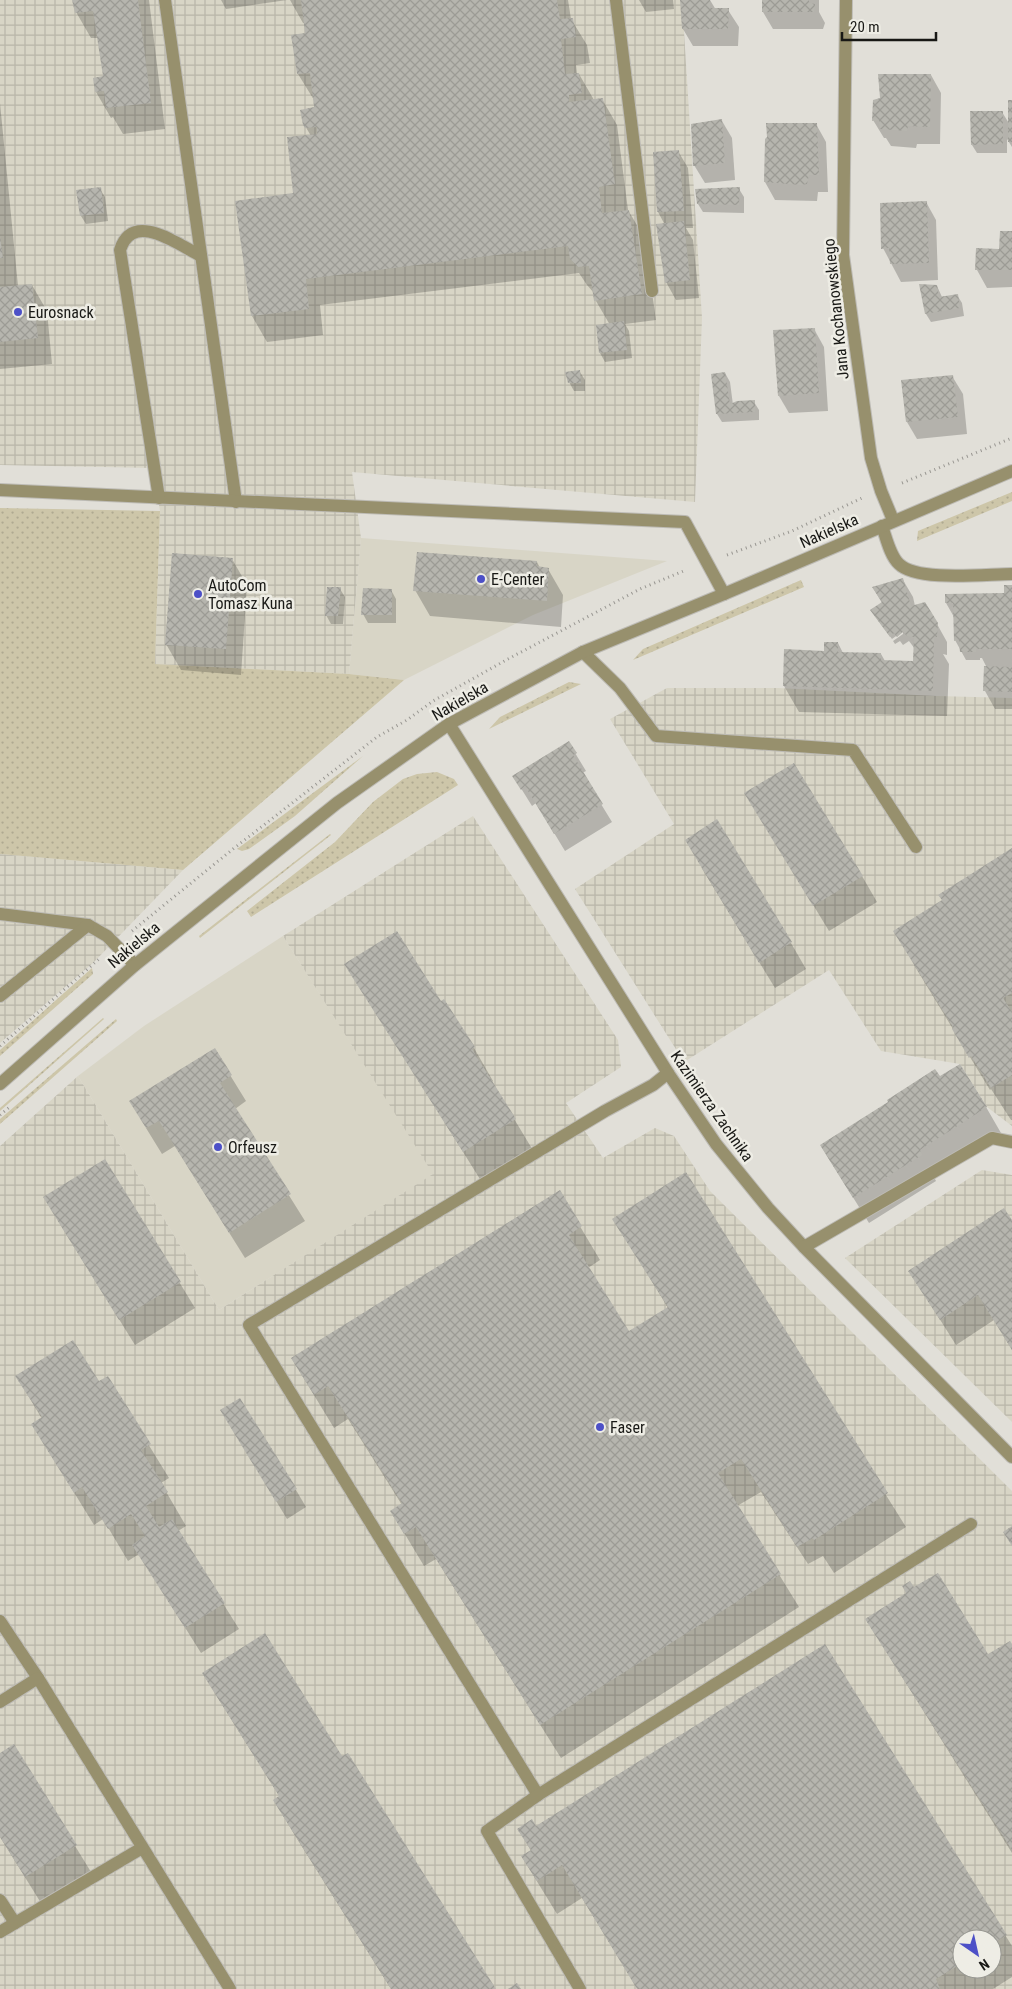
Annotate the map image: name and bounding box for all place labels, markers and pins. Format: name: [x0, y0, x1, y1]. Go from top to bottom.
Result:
place label: Eurosnack: [28, 303, 94, 322]
marker: Eurosnack: [12, 306, 24, 318]
place label: E-Center: [491, 570, 544, 589]
marker: E-Center: [475, 573, 487, 585]
place label: AutoCom Tomasz Kuna: [208, 576, 293, 613]
marker: AutoCom Tomasz Kuna: [192, 588, 204, 600]
place label: Orfeusz: [228, 1138, 277, 1157]
marker: Orfeusz: [212, 1141, 224, 1153]
place label: Faser: [610, 1418, 645, 1437]
marker: Faser: [594, 1421, 606, 1433]

